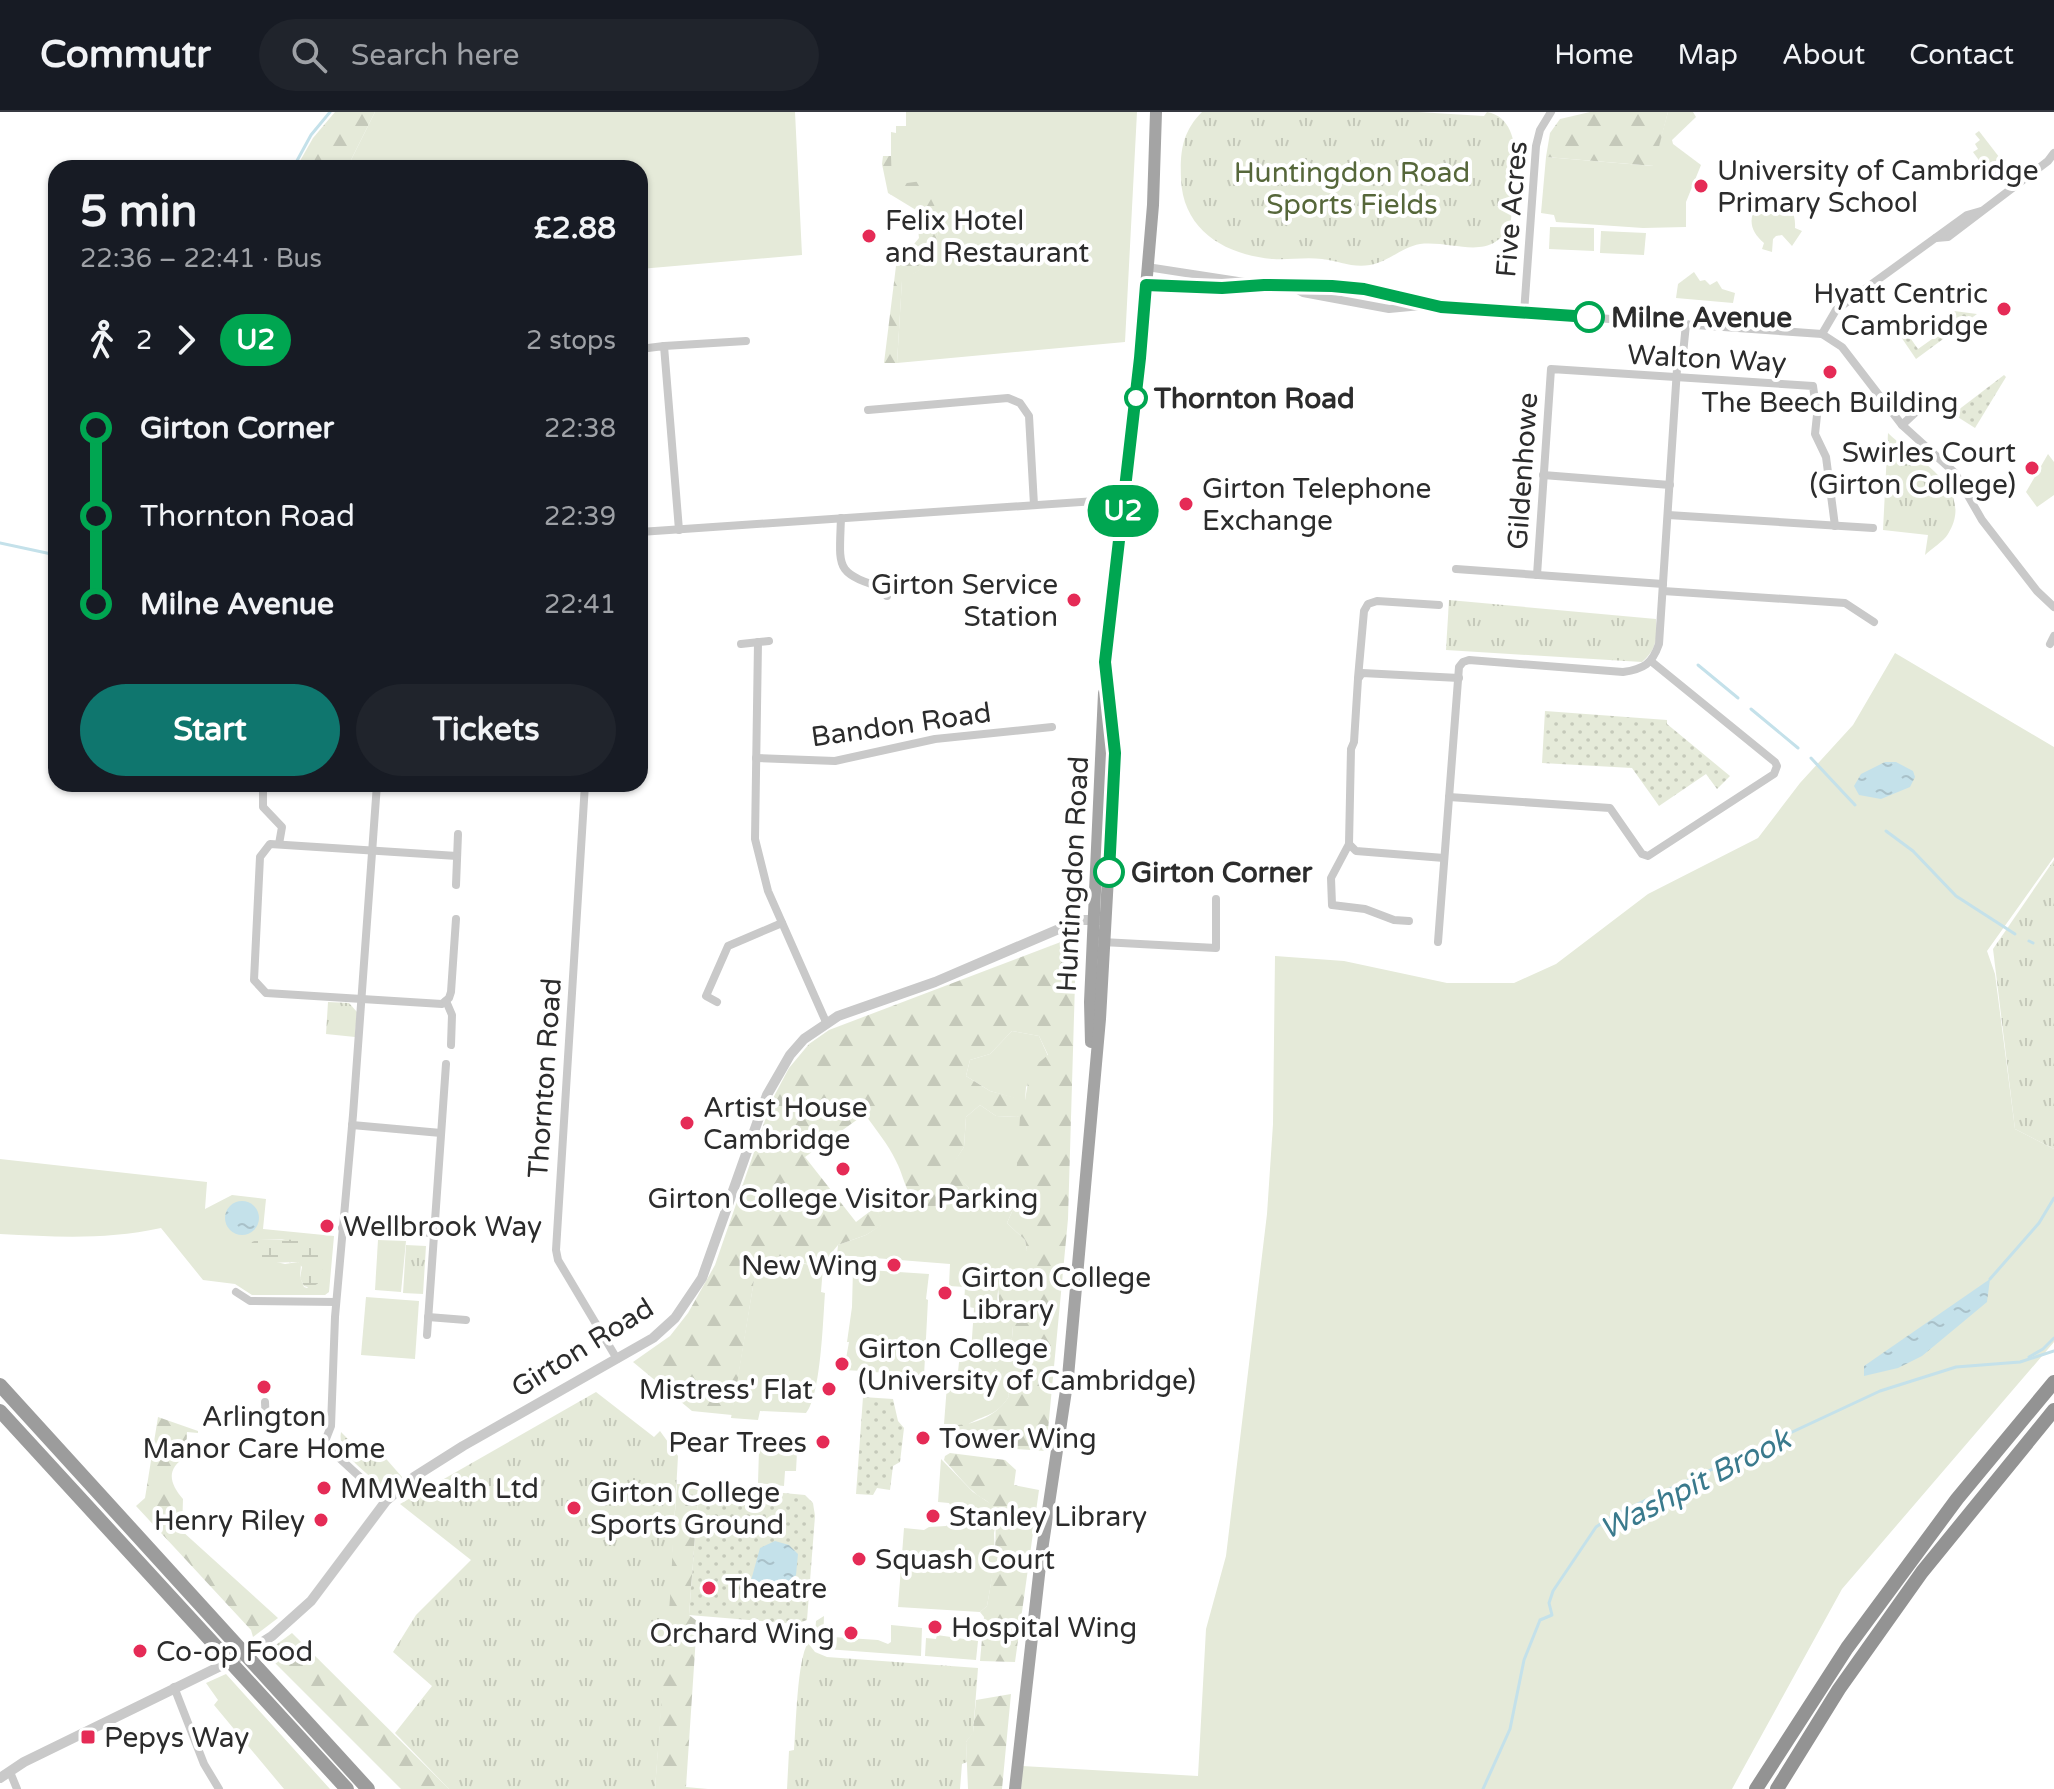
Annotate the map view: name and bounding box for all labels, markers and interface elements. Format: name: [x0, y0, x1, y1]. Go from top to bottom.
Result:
search box: [259, 19, 819, 91]
text: Commutr: [40, 32, 211, 78]
icon: search: [287, 33, 331, 77]
text: Search here: [351, 37, 519, 74]
text: Home: [1554, 38, 1634, 72]
text: Map: [1678, 38, 1738, 72]
text: About: [1782, 38, 1865, 72]
text: Contact: [1909, 38, 2014, 72]
street label: Five Acres: [1489, 140, 1535, 279]
place label: University of Cambridge Primary School: [1717, 154, 2039, 220]
park label: Huntingdon Road Sports Fields: [1234, 156, 1470, 222]
marker: University of Cambridge Primary School: [1692, 177, 1710, 195]
text: 5 min: [80, 186, 197, 239]
place label: Felix Hotel and Restaurant: [885, 204, 1089, 270]
text: £2.88: [534, 210, 616, 247]
marker: Felix Hotel and Restaurant: [860, 227, 878, 245]
text: 22:36 – 22:41 · Bus: [80, 243, 322, 274]
place label: Hyatt Centric Cambridge: [1813, 277, 1988, 343]
marker: Hyatt Centric Cambridge: [1995, 300, 2013, 318]
place label: Milne Avenue: [1611, 301, 1792, 335]
marker: Milne Avenue: [1574, 302, 1604, 332]
icon: walk: [80, 318, 124, 362]
icon: forward: [164, 318, 208, 362]
text: U2: [236, 323, 275, 357]
text: 2: [136, 325, 152, 356]
text: 2 stops: [526, 325, 616, 356]
street label: Walton Way: [1626, 338, 1787, 380]
marker: The Beech Building: [1821, 363, 1839, 381]
place label: Thornton Road: [1153, 382, 1355, 416]
place label: The Beech Building: [1702, 386, 1958, 420]
marker: Thornton Road: [1125, 387, 1147, 409]
street label: Gildenhowe: [1501, 391, 1545, 551]
text: Girton Corner: [140, 410, 334, 447]
text: 22:38: [544, 413, 616, 444]
place label: Swirles Court (Girton College): [1810, 436, 2016, 502]
marker: Swirles Court (Girton College): [2023, 459, 2041, 477]
place label: Girton Telephone Exchange: [1202, 472, 1431, 538]
line badge: U2: [1087, 485, 1159, 537]
text: U2: [1104, 494, 1142, 528]
marker: Girton Telephone Exchange: [1177, 495, 1195, 513]
text: Thornton Road: [140, 498, 355, 535]
text: 22:39: [544, 501, 616, 532]
place label: Girton Service Station: [871, 568, 1058, 634]
text: Milne Avenue: [140, 586, 334, 623]
text: 22:41: [544, 589, 616, 620]
marker: Girton Service Station: [1065, 591, 1083, 609]
button: Start: [80, 684, 340, 776]
button: Tickets: [356, 684, 616, 776]
street label: Bandon Road: [809, 696, 993, 754]
street label: Huntingdon Road: [1050, 755, 1096, 993]
place label: Girton Corner: [1131, 856, 1313, 890]
marker: Girton Corner: [1094, 857, 1124, 887]
street label: Thornton Road: [521, 977, 569, 1179]
place label: Artist House Cambridge: [703, 1091, 868, 1157]
marker: Artist House Cambridge: [678, 1114, 696, 1132]
marker: Girton College Visitor Parking: [834, 1160, 852, 1178]
place label: Girton College Visitor Parking: [648, 1182, 1038, 1216]
place label: Wellbrook Way: [343, 1210, 542, 1244]
marker: Wellbrook Way: [318, 1217, 336, 1235]
place label: New Wing: [741, 1249, 878, 1283]
marker: New Wing: [885, 1256, 903, 1274]
place label: Girton College Library: [961, 1261, 1151, 1327]
marker: Girton College Library: [936, 1284, 954, 1302]
street label: Girton Road: [505, 1291, 660, 1405]
place label: Girton College (University of Cambridge): [858, 1332, 1196, 1398]
marker: Girton College (University of Cambridge): [833, 1355, 851, 1373]
place label: Mistress' Flat: [639, 1373, 813, 1407]
marker: Arlington Manor Care Home: [255, 1378, 273, 1396]
marker: Mistress' Flat: [820, 1380, 838, 1398]
place label: Arlington Manor Care Home: [143, 1400, 385, 1466]
water label: Washpit Brook: [1594, 1419, 1799, 1548]
place label: Tower Wing: [939, 1422, 1097, 1456]
place label: Pear Trees: [668, 1426, 807, 1460]
marker: Tower Wing: [914, 1429, 932, 1447]
marker: Pear Trees: [814, 1433, 832, 1451]
place label: MMWealth Ltd: [340, 1472, 539, 1506]
place label: Girton College Sports Ground: [590, 1476, 784, 1542]
marker: MMWealth Ltd: [315, 1479, 333, 1497]
marker: Girton College Sports Ground: [565, 1499, 583, 1517]
place label: Stanley Library: [949, 1500, 1147, 1534]
place label: Henry Riley: [154, 1504, 305, 1538]
marker: Stanley Library: [924, 1507, 942, 1525]
marker: Henry Riley: [312, 1511, 330, 1529]
place label: Squash Court: [875, 1543, 1055, 1577]
marker: Squash Court: [850, 1550, 868, 1568]
place label: Theatre: [725, 1572, 827, 1606]
marker: Theatre: [700, 1579, 718, 1597]
place label: Hospital Wing: [951, 1611, 1137, 1645]
place label: Orchard Wing: [650, 1617, 835, 1651]
marker: Hospital Wing: [926, 1618, 944, 1636]
marker: Orchard Wing: [842, 1624, 860, 1642]
place label: Co-op Food: [156, 1635, 313, 1669]
marker: Co-op Food: [131, 1642, 149, 1660]
place label: Pepys Way: [104, 1721, 249, 1755]
marker: Pepys Way: [79, 1728, 97, 1746]

